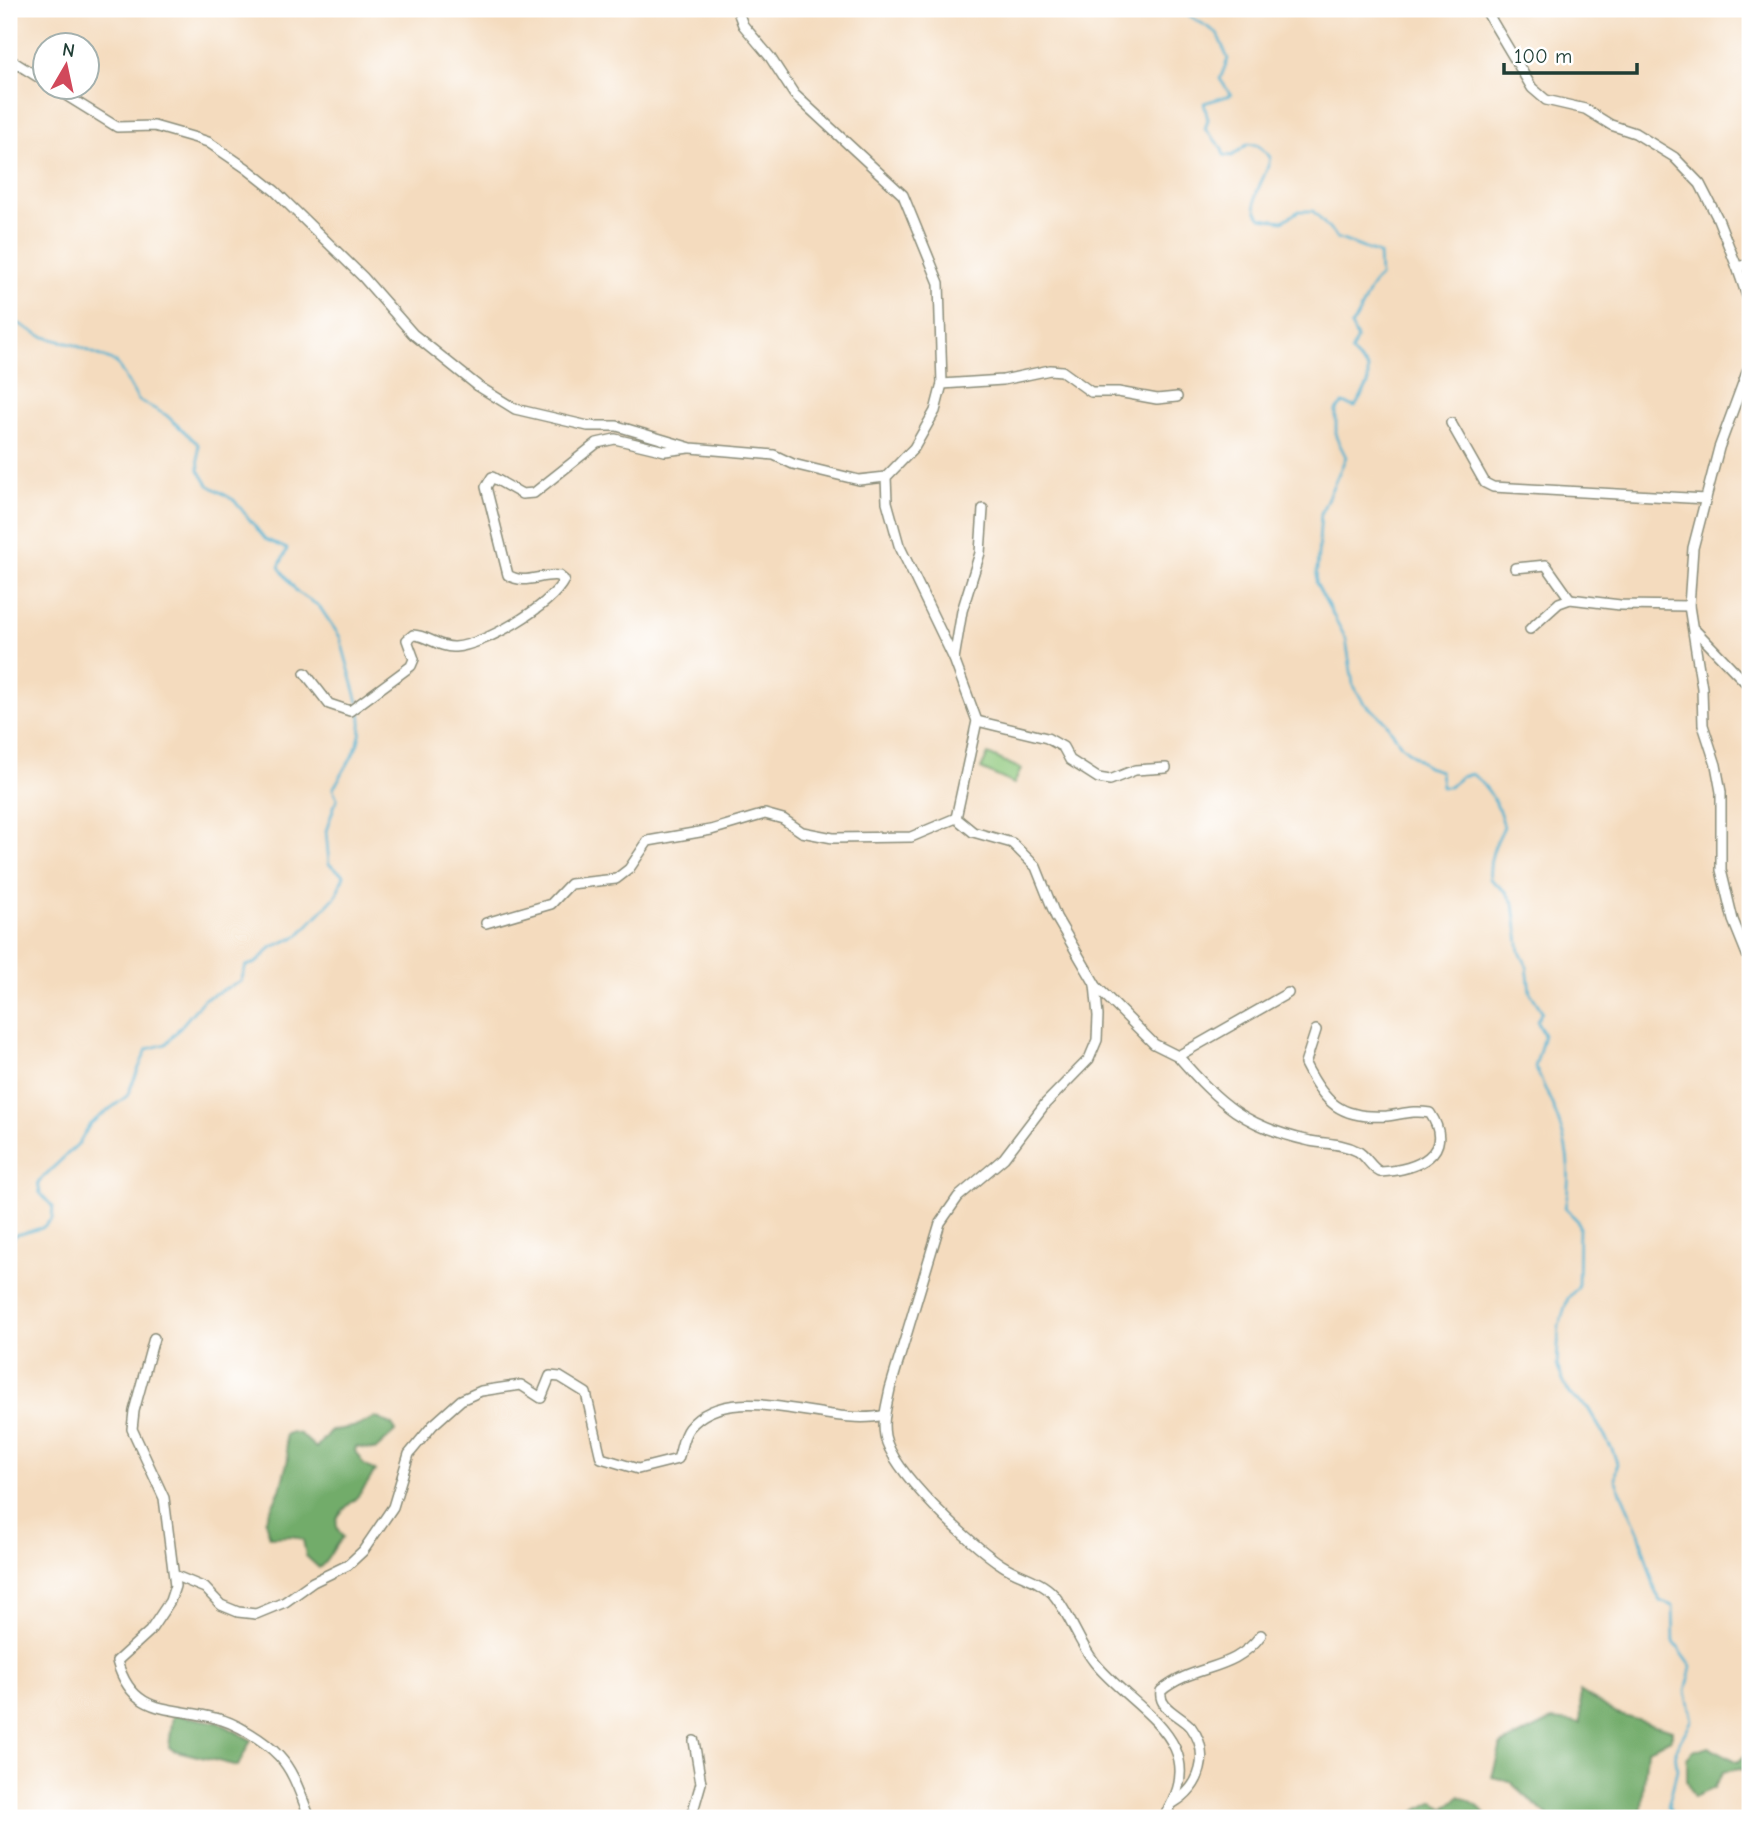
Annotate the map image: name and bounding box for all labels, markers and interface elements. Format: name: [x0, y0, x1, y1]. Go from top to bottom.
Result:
north arrow: [32, 32, 102, 102]
scale bar: [1504, 32, 1636, 76]
text: N: [61, 38, 76, 62]
text: 100 m: [1514, 44, 1572, 68]

